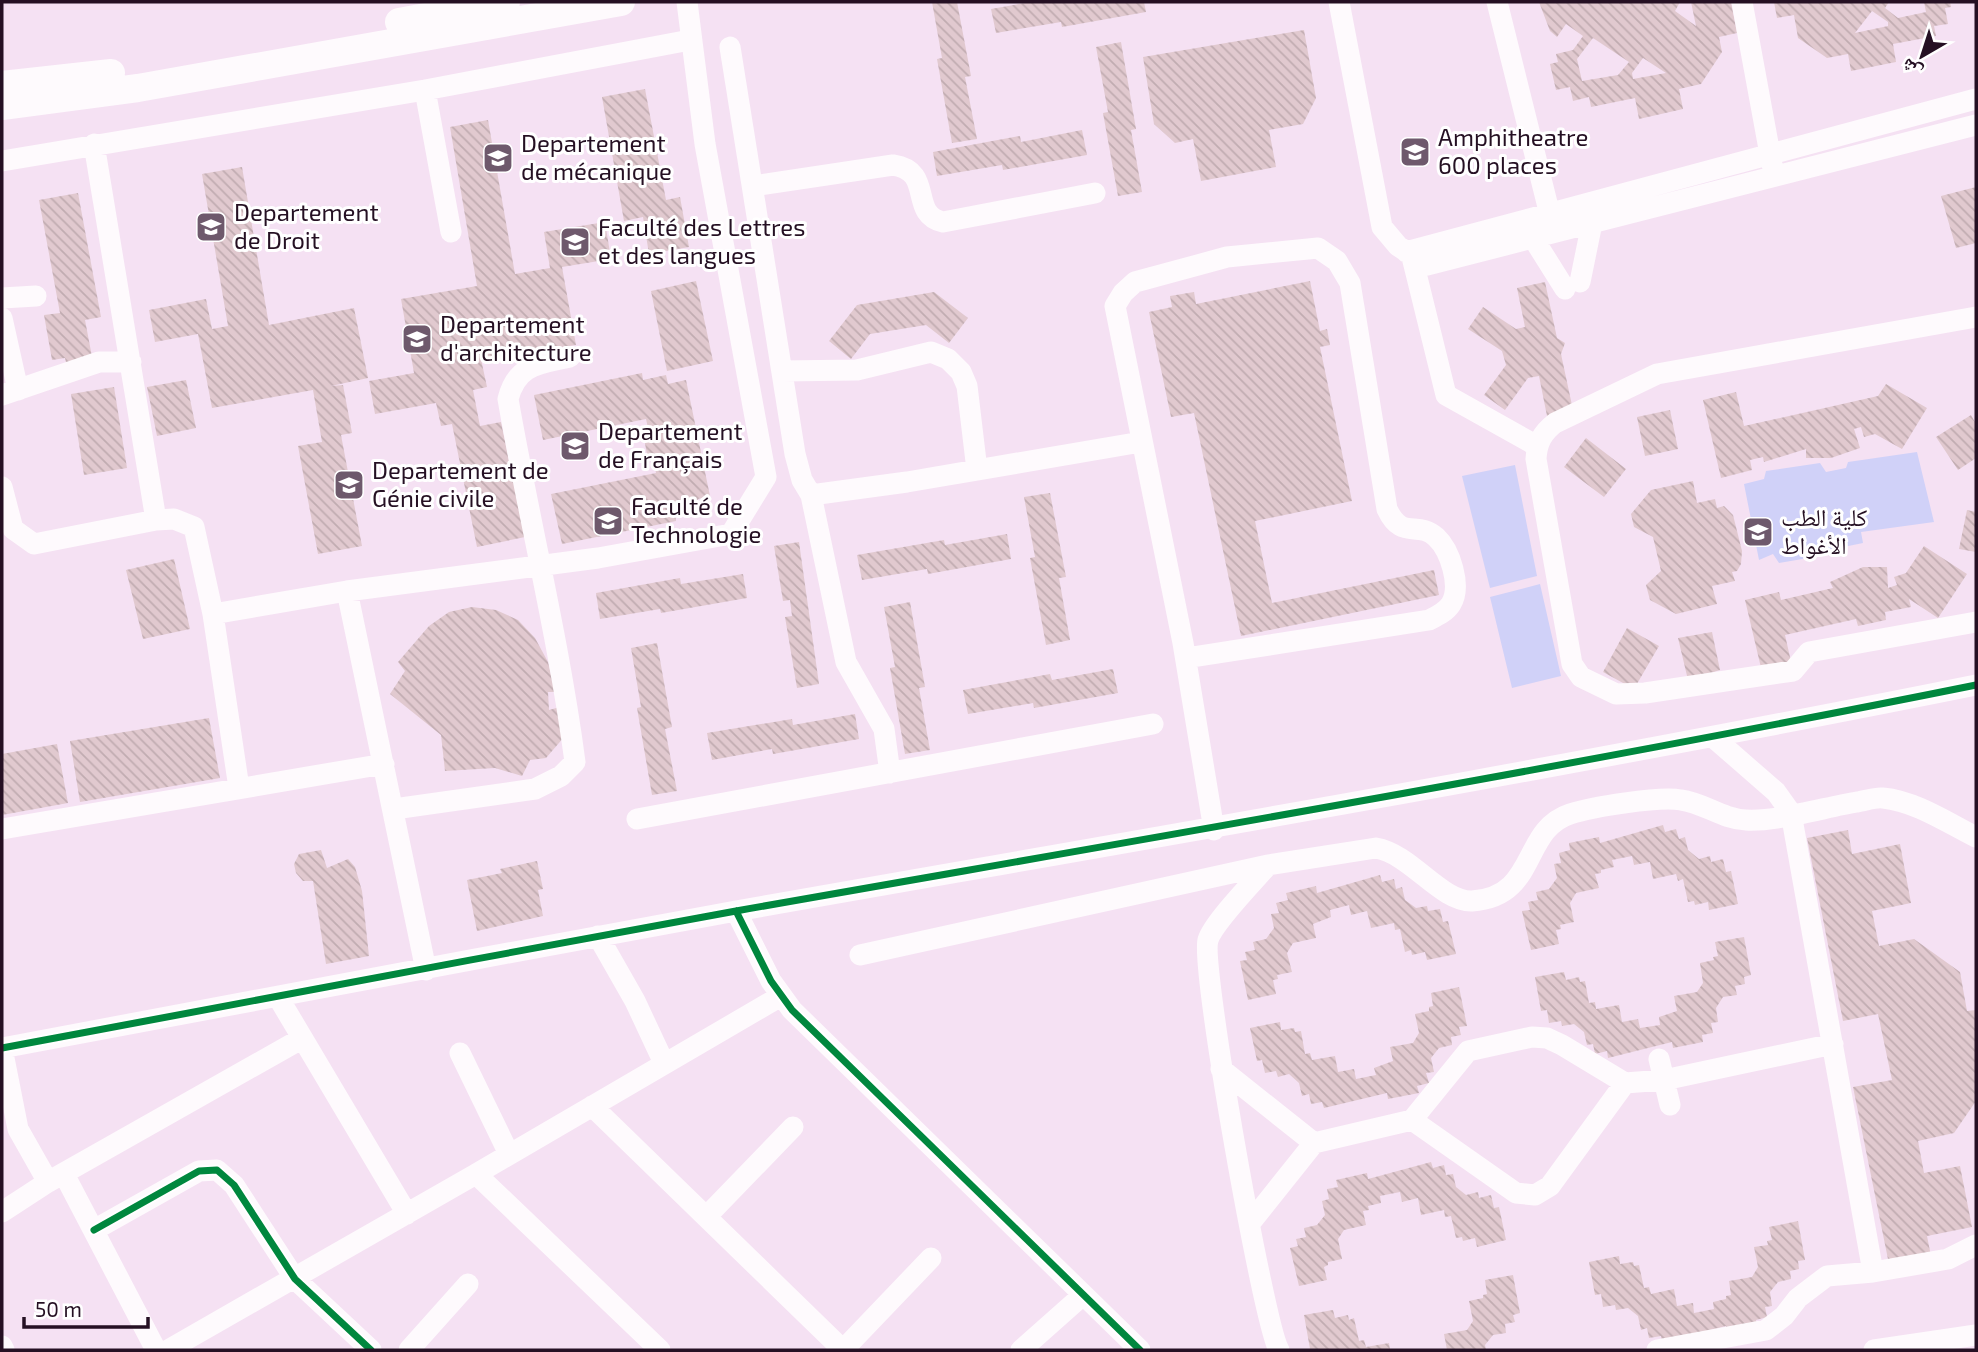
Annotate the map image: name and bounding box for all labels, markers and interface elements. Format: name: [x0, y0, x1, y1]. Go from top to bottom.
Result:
north arrow: [1887, 21, 1957, 91]
text: ش: [1896, 54, 1927, 85]
place label: Amphitheatre 600 places: [1438, 122, 1588, 179]
place label: Departement de mécanique: [521, 128, 672, 185]
school or university icon: Amphitheatre 600 places: [1398, 135, 1432, 169]
school or university icon: Departement de mécanique: [481, 141, 515, 175]
place label: Departement de Droit: [234, 197, 379, 254]
school or university icon: Departement de Droit: [194, 210, 228, 244]
place label: Faculté des Lettres et des langues: [598, 212, 805, 269]
school or university icon: Faculté des Lettres et des langues: [558, 225, 592, 259]
place label: Departement d'architecture: [440, 309, 592, 366]
school or university icon: Departement d'architecture: [400, 322, 434, 356]
place label: Departement de Français: [598, 416, 743, 474]
school or university icon: Departement de Français: [558, 429, 592, 463]
place label: Departement de Génie civile: [372, 455, 549, 512]
school or university icon: Departement de Génie civile: [332, 468, 366, 502]
place label: Faculté de Technologie: [631, 491, 761, 548]
place label: كلية الطب الأغواط: [1781, 502, 1867, 559]
school or university icon: Faculté de Technologie: [591, 504, 625, 538]
school or university icon: كلية الطب الأغواط: [1741, 515, 1775, 549]
scale bar: [24, 1286, 149, 1330]
text: 50 m: [35, 1296, 82, 1321]

